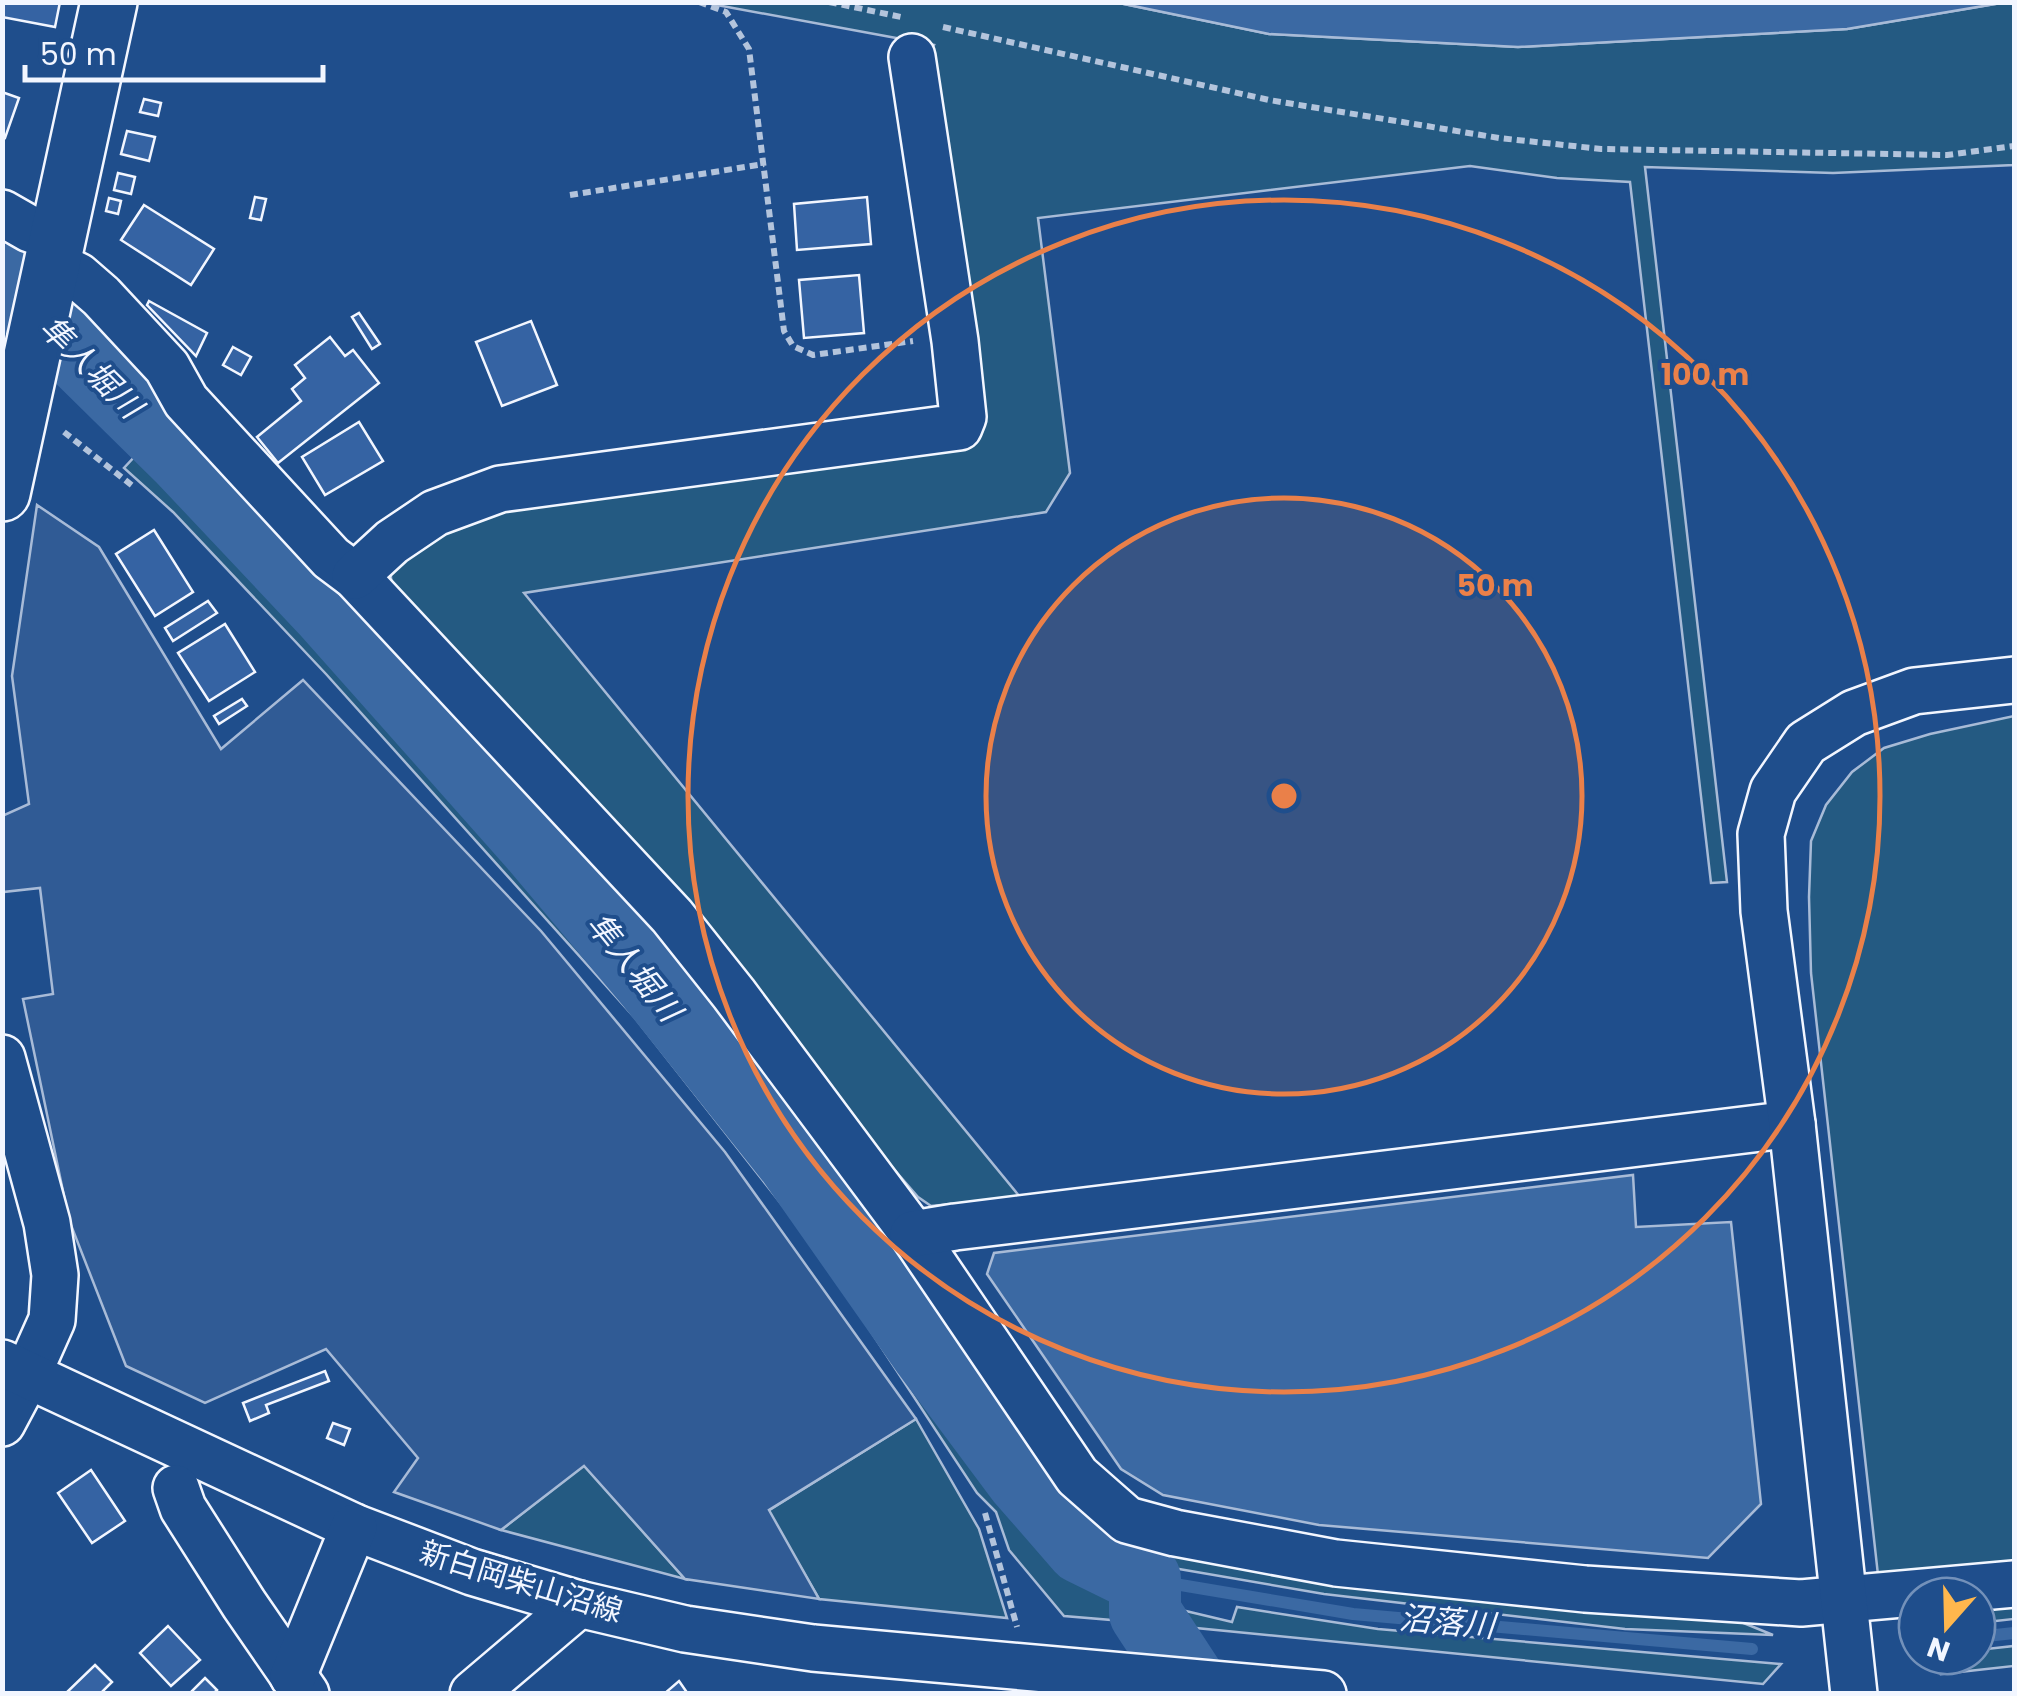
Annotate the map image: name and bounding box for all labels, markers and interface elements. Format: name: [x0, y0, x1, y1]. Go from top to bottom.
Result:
scale bar: [25, 20, 322, 82]
text: 50 m: [40, 33, 117, 76]
water label: 隼人堀川: [30, 305, 155, 430]
text: 100 m: [1661, 353, 1749, 396]
text: 50 m: [1456, 564, 1534, 607]
centre of rings: [1266, 778, 1302, 814]
water label: 隼人堀川: [577, 903, 694, 1033]
street label: 新白岡柴山沼線: [414, 1530, 628, 1633]
north arrow: [1897, 1576, 1997, 1676]
water label: 沼落川: [1397, 1595, 1500, 1648]
text: N: [1922, 1627, 1955, 1671]

